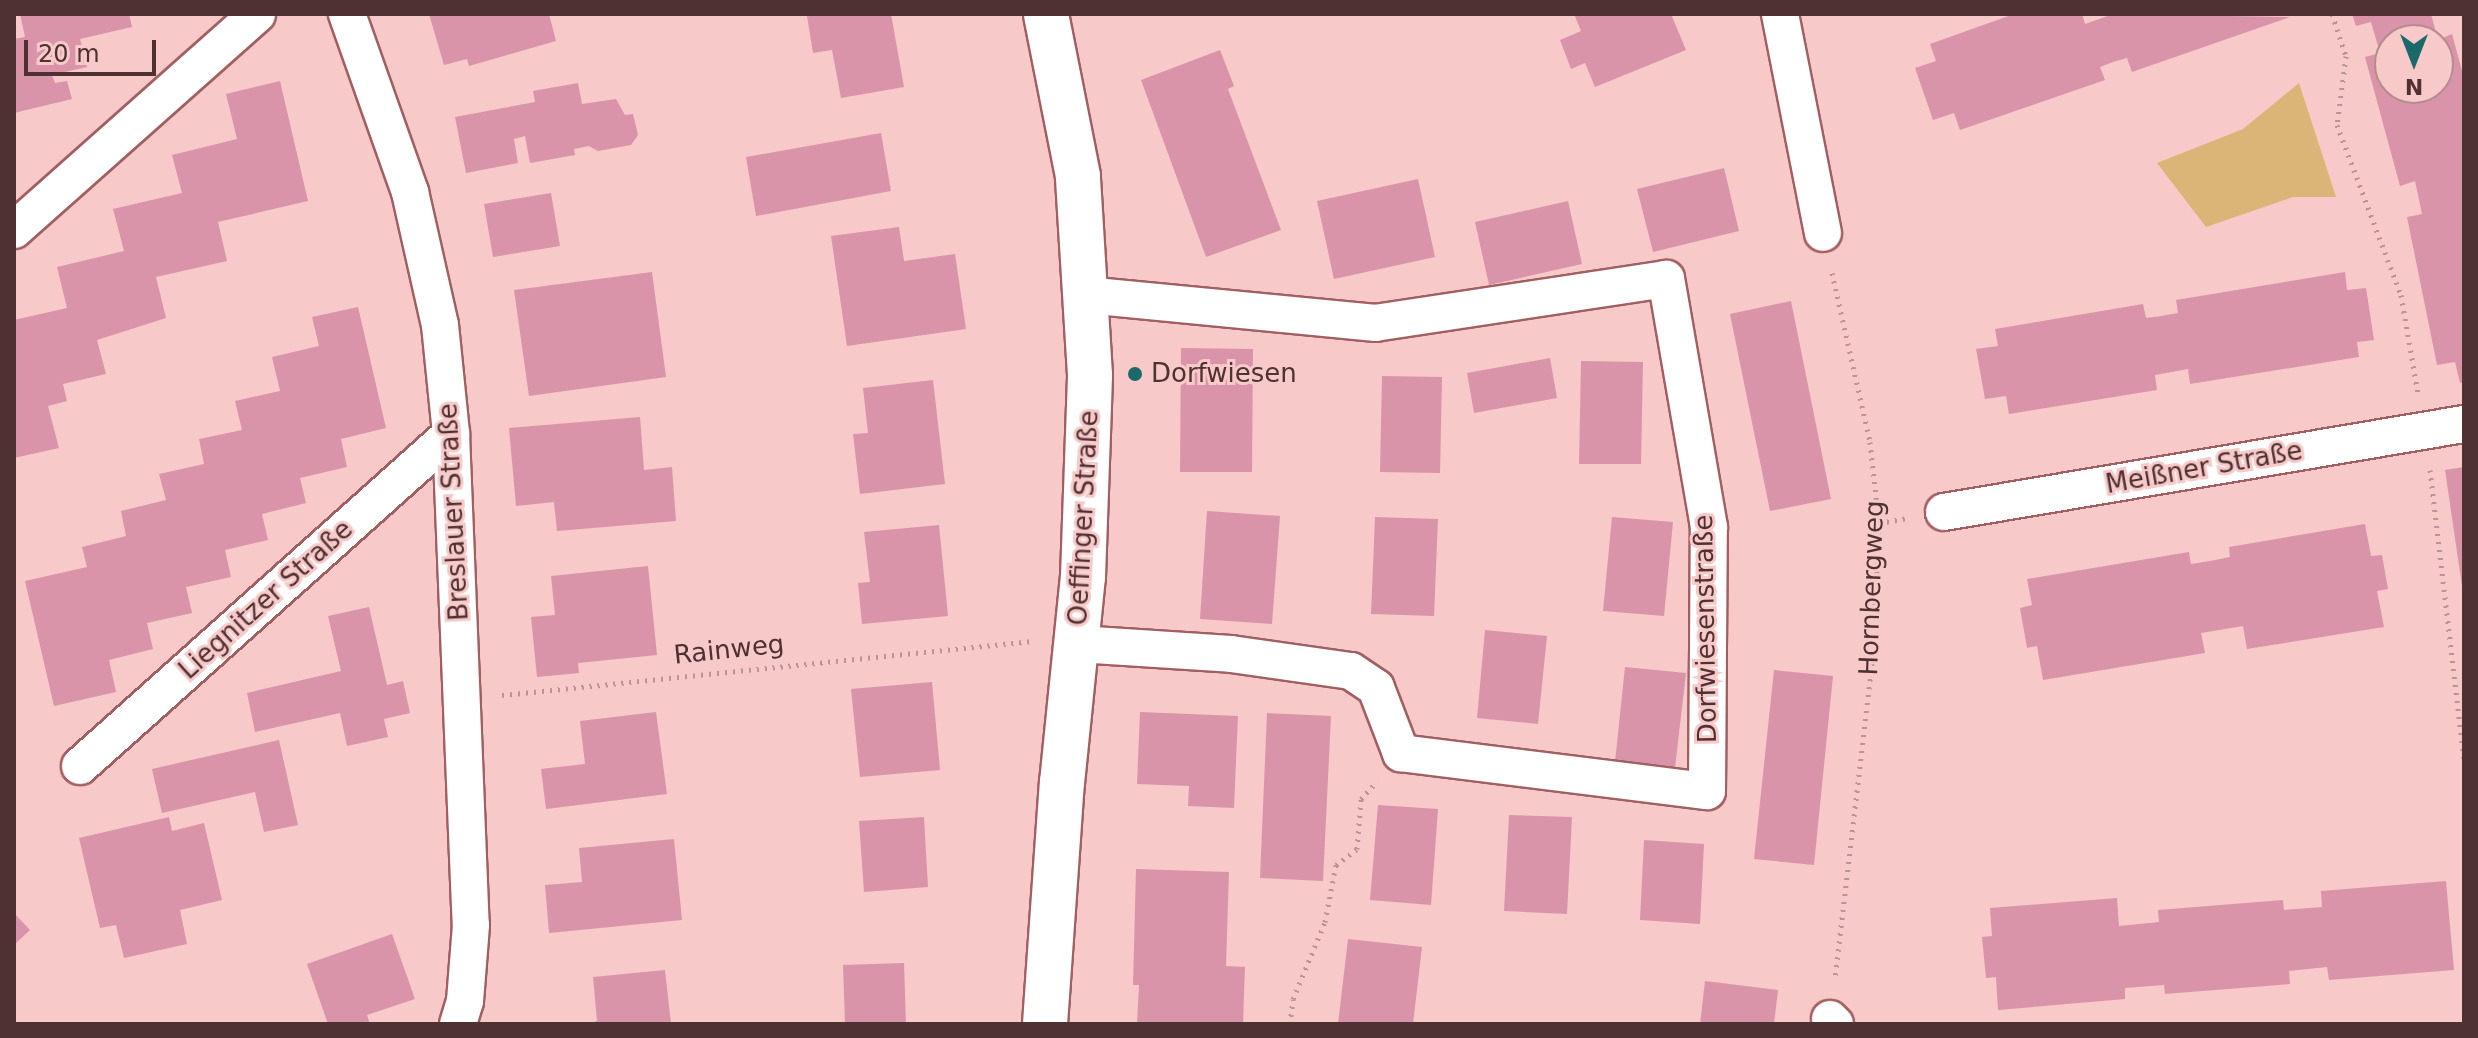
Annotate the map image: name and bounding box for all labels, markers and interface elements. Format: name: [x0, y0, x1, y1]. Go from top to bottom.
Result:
scale bar: [28, 24, 160, 74]
north arrow: [2374, 24, 2454, 104]
text: 20 m: [38, 40, 100, 68]
text: N: [2405, 74, 2423, 99]
place label: Dorfwiesen: [1151, 358, 1297, 390]
marker: Dorfwiesen: [1126, 365, 1144, 383]
street label: Breslauer Straße: [433, 402, 475, 622]
street label: Oeffinger Straße: [1063, 410, 1105, 626]
street label: Meißner Straße: [2103, 435, 2305, 501]
street label: Hornbergweg: [1853, 500, 1891, 676]
street label: Liegnitzer Straße: [173, 514, 359, 686]
street label: Dorfwiesenstraße: [1688, 514, 1724, 744]
street label: Rainweg: [672, 629, 786, 671]

